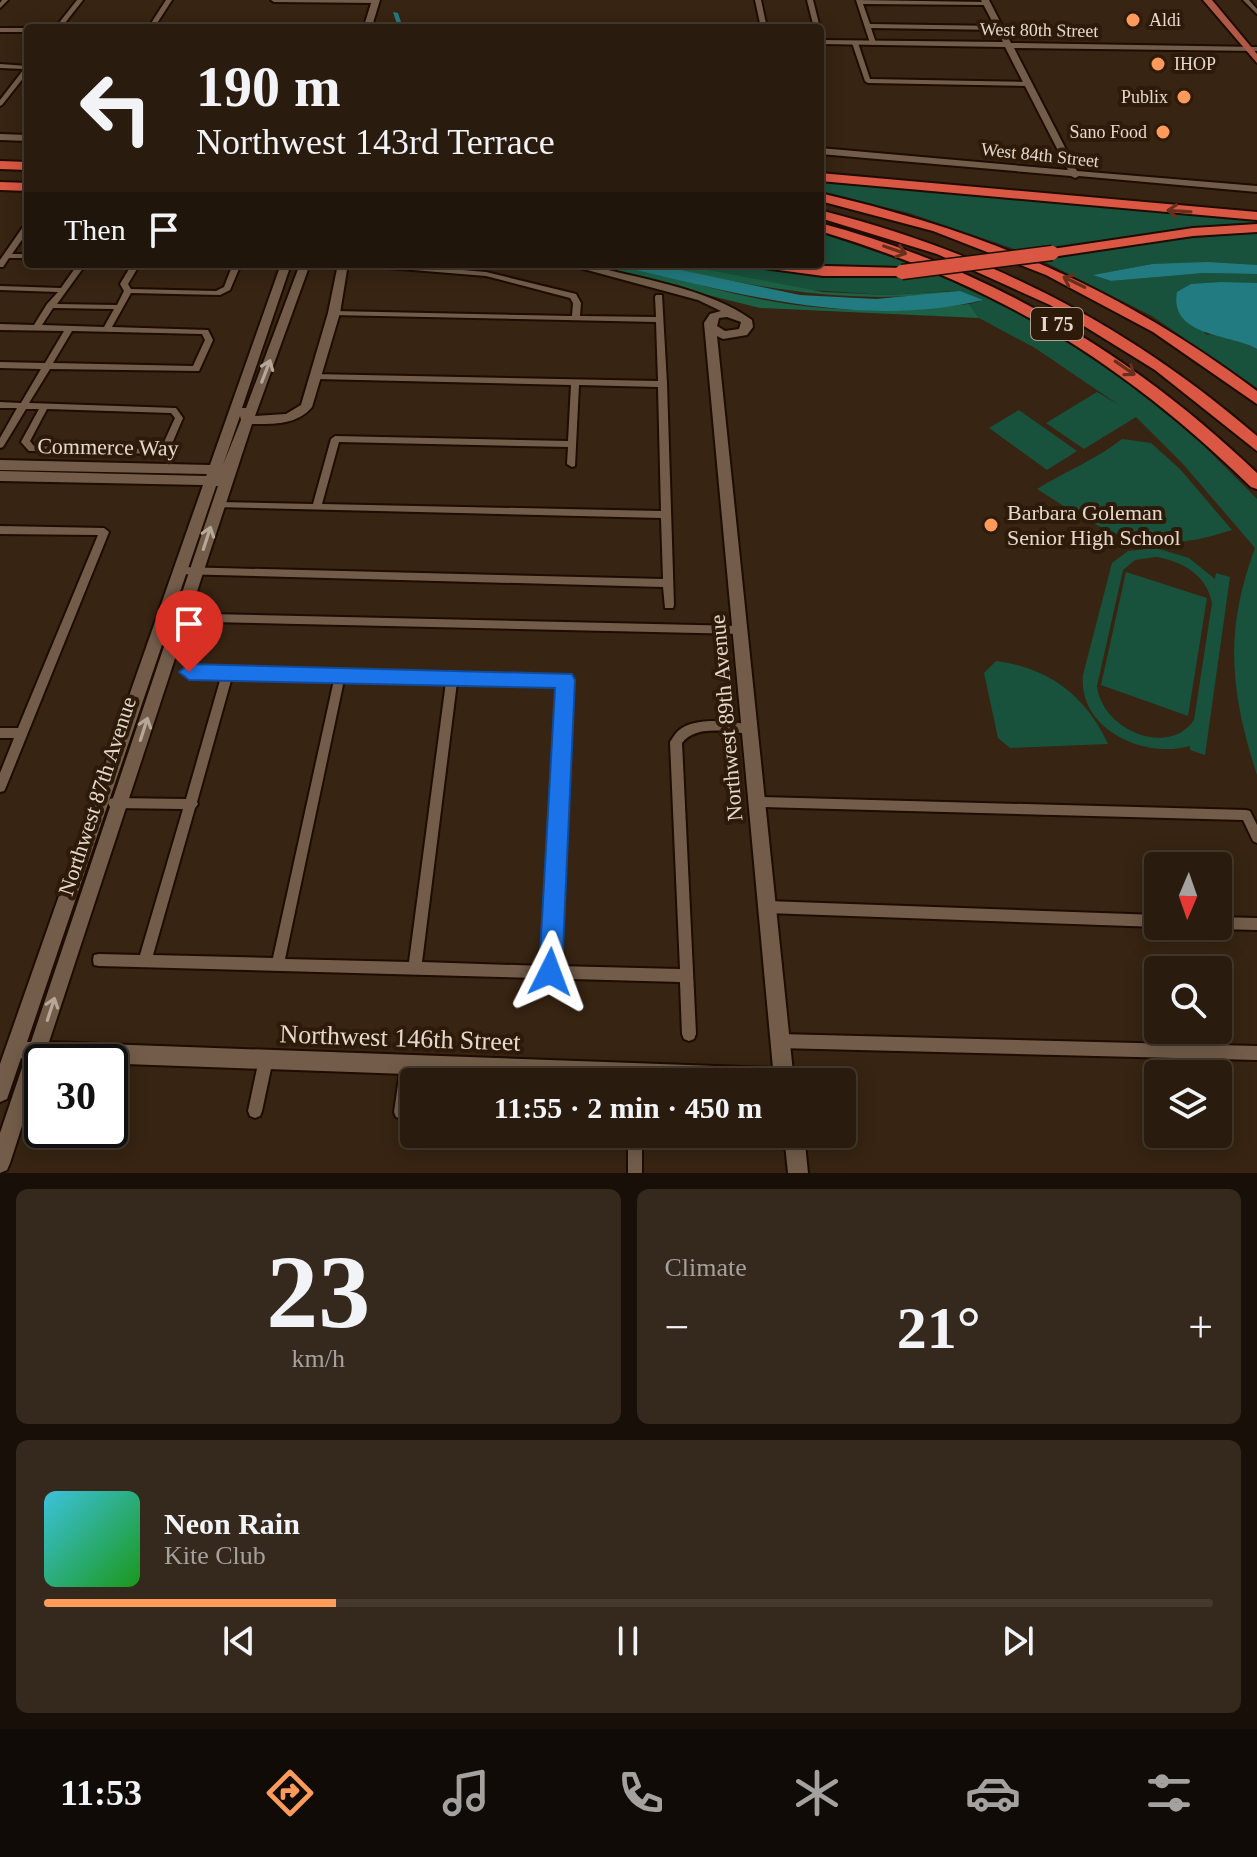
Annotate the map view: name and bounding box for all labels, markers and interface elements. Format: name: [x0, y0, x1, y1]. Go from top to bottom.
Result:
place label: Aldi: [1149, 10, 1181, 30]
marker: Aldi: [1124, 11, 1142, 29]
street label: West 80th Street: [980, 19, 1098, 41]
place label: IHOP: [1174, 54, 1216, 74]
marker: IHOP: [1149, 55, 1167, 73]
icon: left: [64, 56, 168, 160]
text: 190 m: [196, 56, 341, 118]
place label: Publix: [1121, 87, 1168, 107]
marker: Publix: [1175, 88, 1193, 106]
text: Northwest 143rd Terrace: [196, 122, 555, 162]
place label: Sano Food: [1069, 122, 1147, 142]
marker: Sano Food: [1154, 123, 1172, 141]
street label: West 84th Street: [980, 139, 1100, 171]
one-way arrow: [1166, 203, 1193, 218]
icon: arrive: [142, 208, 186, 252]
text: Then: [64, 213, 126, 246]
one-way arrow: [882, 243, 907, 258]
one-way arrow: [1062, 274, 1086, 289]
road number: I 75: [1031, 308, 1083, 340]
one-way arrow: [260, 359, 274, 384]
one-way arrow: [1114, 359, 1135, 376]
street label: Commerce Way: [37, 433, 179, 461]
place label: Barbara Goleman Senior High School: [1007, 500, 1181, 550]
marker: Barbara Goleman Senior High School: [982, 516, 1000, 534]
one-way arrow: [201, 526, 216, 551]
pin: [155, 590, 223, 672]
icon: arrive: [167, 602, 211, 646]
street label: Northwest 89th Avenue: [705, 614, 747, 822]
street label: Northwest 87th Avenue: [53, 694, 141, 898]
one-way arrow: [138, 717, 153, 742]
north arrow: [1144, 852, 1232, 940]
map controls: [1144, 852, 1232, 1148]
position arrow: [508, 930, 592, 1014]
button: search: [1144, 956, 1232, 1044]
one-way arrow: [44, 997, 59, 1023]
street label: Northwest 146th Street: [279, 1019, 522, 1057]
speed limit sign: 30: [24, 1044, 128, 1148]
button: layers: [1144, 1060, 1232, 1148]
text: 11:55 · 2 min · 450 m: [494, 1091, 762, 1124]
text: 23: [266, 1234, 370, 1349]
text: Climate: [665, 1253, 747, 1282]
text: 21°: [897, 1295, 981, 1361]
text: −: [665, 1303, 689, 1352]
text: +: [1188, 1303, 1213, 1352]
text: km/h: [292, 1344, 345, 1373]
text: Neon Rain: [164, 1507, 300, 1540]
text: Kite Club: [164, 1541, 266, 1570]
icon: previous: [217, 1619, 261, 1663]
icon: pause: [606, 1619, 650, 1663]
icon: next: [996, 1619, 1040, 1663]
icon: directions: [262, 1765, 318, 1821]
icon: music: [438, 1765, 494, 1821]
icon: phone: [613, 1765, 669, 1821]
icon: climate: [789, 1765, 845, 1821]
icon: car: [965, 1765, 1021, 1821]
icon: filters: [1141, 1765, 1197, 1821]
text: 11:53: [60, 1773, 142, 1813]

